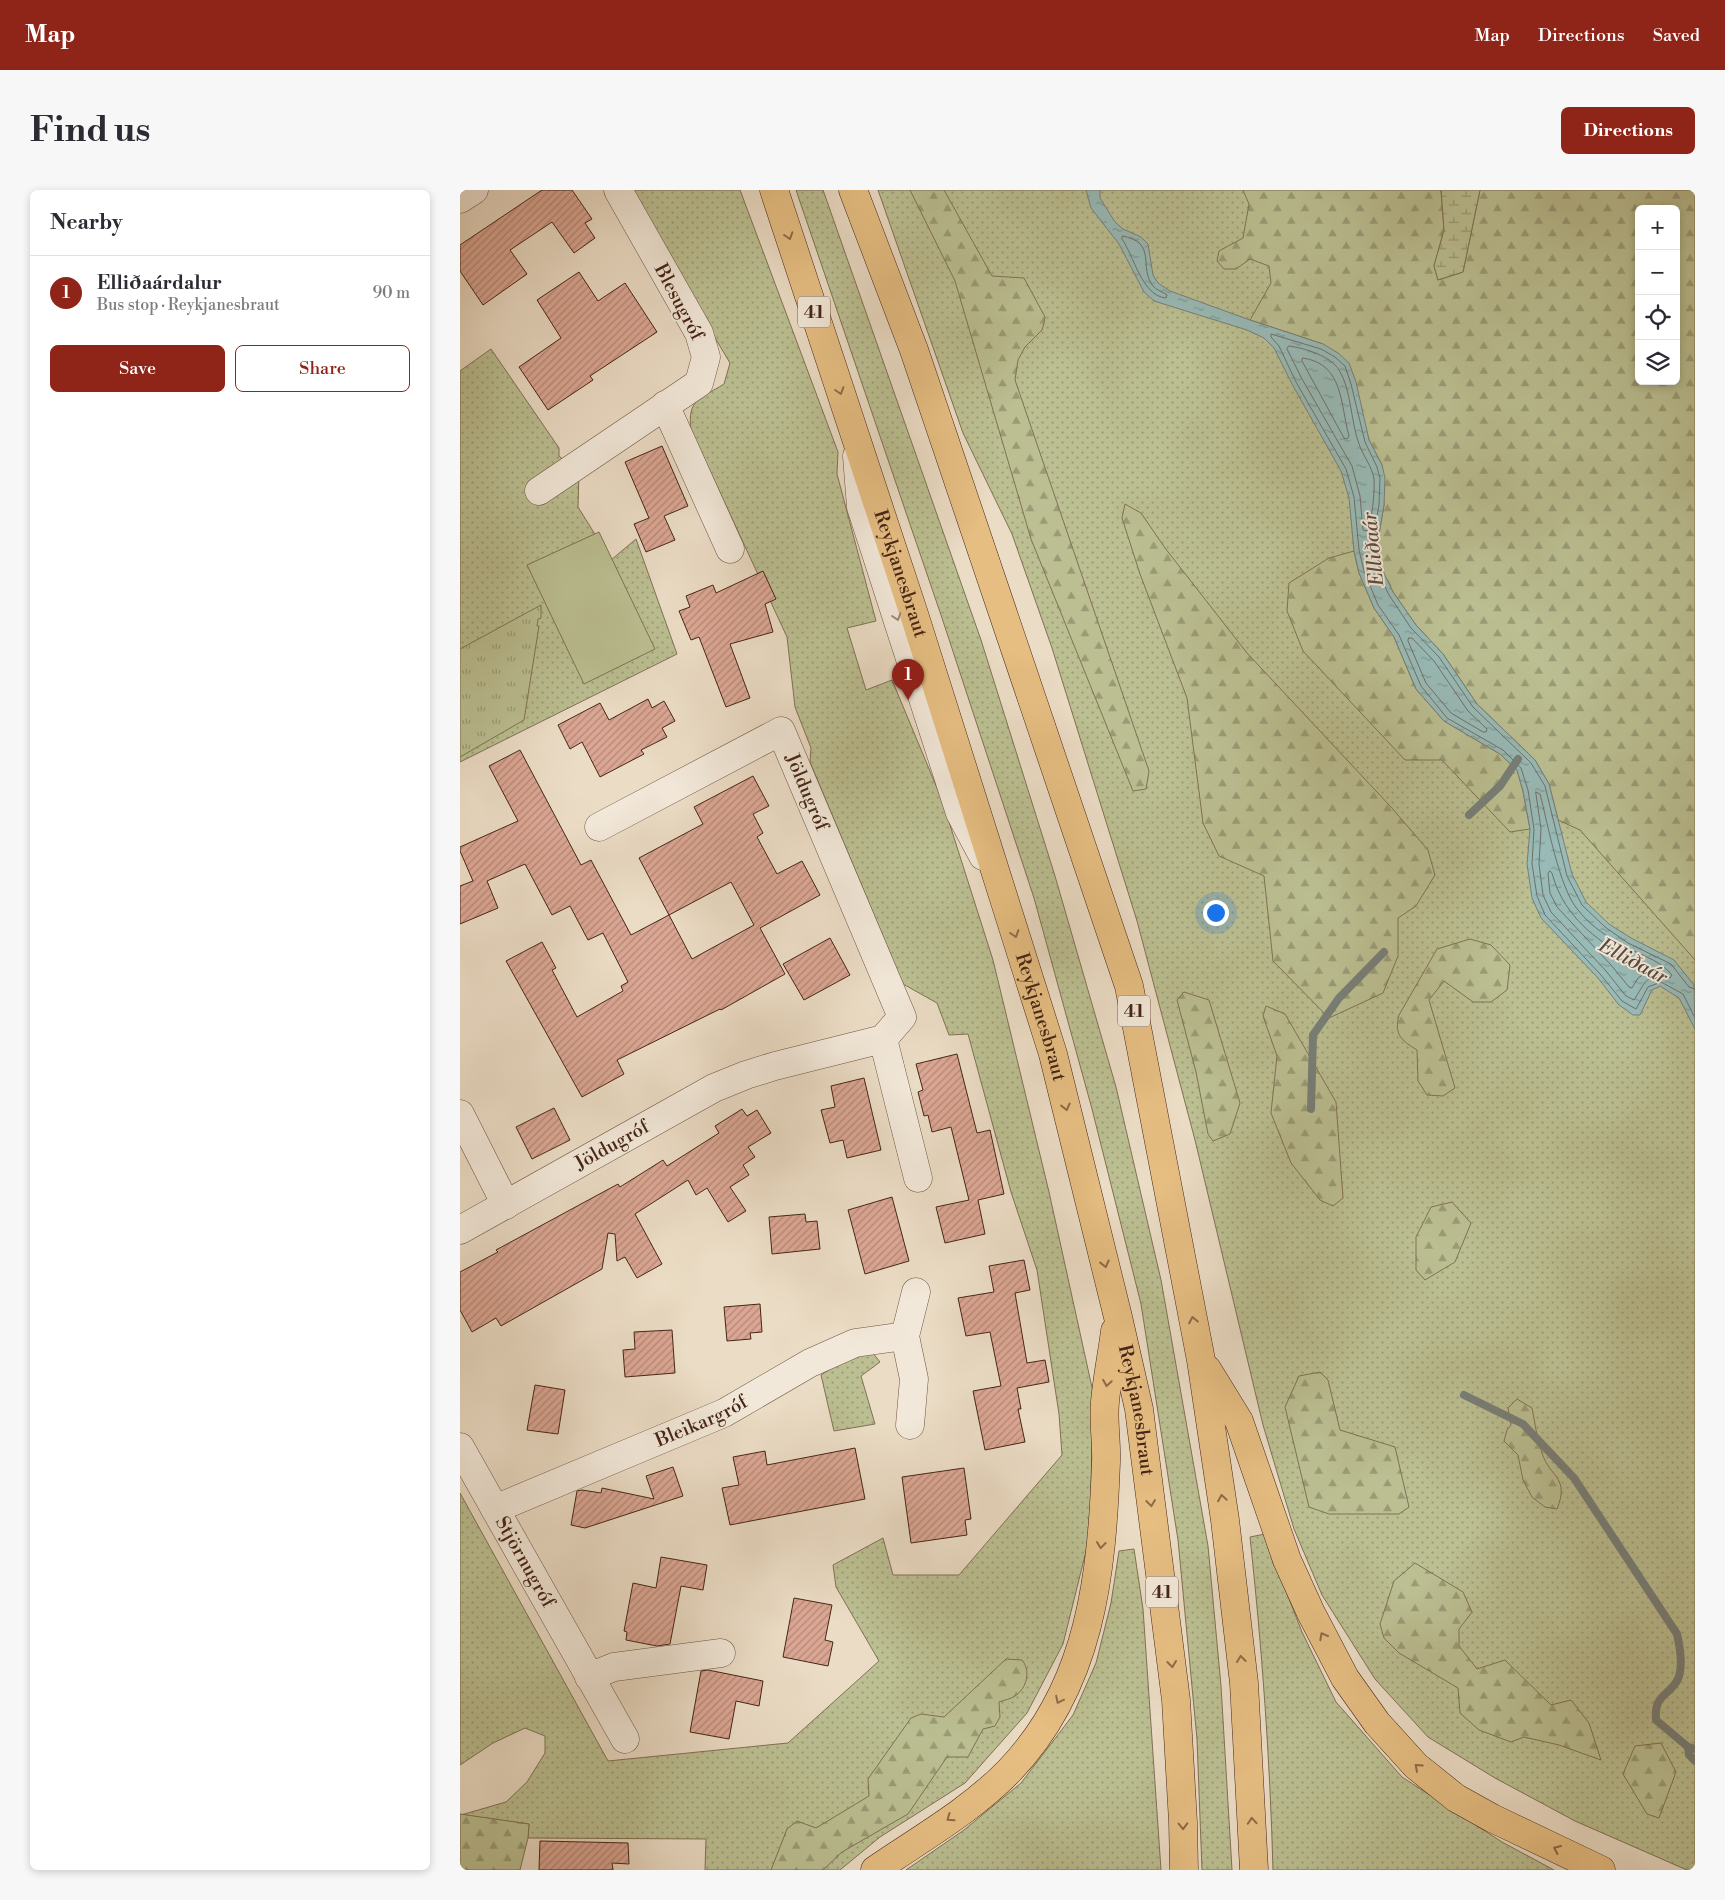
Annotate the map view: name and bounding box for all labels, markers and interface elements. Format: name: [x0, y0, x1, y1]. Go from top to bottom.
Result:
text: Map: [25, 20, 75, 50]
text: Map: [1474, 24, 1510, 47]
text: Directions: [1538, 24, 1625, 47]
text: Saved: [1653, 24, 1700, 47]
button: Directions: [1561, 107, 1695, 154]
text: Find us: [30, 109, 150, 152]
map controls: [1635, 205, 1680, 385]
button: +: [1635, 205, 1680, 250]
text: Nearby: [50, 210, 123, 236]
one-way arrow: [784, 232, 794, 240]
button: −: [1635, 250, 1680, 295]
street label: Blesugróf: [648, 259, 710, 345]
text: Elliðaárdalur: [97, 271, 222, 295]
text: 1: [62, 283, 70, 303]
text: 90 m: [372, 283, 410, 303]
text: Bus stop · Reykjanesbraut: [97, 295, 280, 315]
button: locate: [1635, 295, 1680, 340]
road number: 41: [798, 296, 830, 328]
button: layers: [1635, 340, 1680, 385]
button: Save: [50, 345, 225, 392]
button: Share: [235, 345, 410, 392]
one-way arrow: [835, 386, 845, 394]
street label: Reykjanesbraut: [868, 507, 933, 641]
water label: Elliðaár: [1358, 510, 1390, 588]
one-way arrow: [891, 613, 901, 621]
pin: 1: [892, 659, 924, 700]
street label: Jöldugróf: [780, 749, 834, 835]
your location: [1203, 900, 1229, 926]
one-way arrow: [1010, 929, 1020, 938]
water label: Elliðaár: [1594, 933, 1672, 991]
street label: Reykjanesbraut: [1010, 950, 1071, 1084]
road number: 41: [1118, 996, 1150, 1026]
one-way arrow: [1060, 1102, 1071, 1111]
street label: Jöldugróf: [570, 1114, 654, 1176]
one-way arrow: [1099, 1260, 1110, 1269]
one-way arrow: [1189, 1316, 1199, 1325]
street label: Reykjanesbraut: [1113, 1342, 1159, 1478]
one-way arrow: [1103, 1379, 1113, 1387]
street label: Bleikargróf: [651, 1389, 753, 1453]
one-way arrow: [1217, 1494, 1228, 1502]
one-way arrow: [1145, 1499, 1156, 1507]
street label: Stjörnugróf: [490, 1512, 561, 1613]
one-way arrow: [1096, 1541, 1107, 1549]
road number: 41: [1146, 1576, 1178, 1608]
one-way arrow: [1319, 1632, 1329, 1641]
one-way arrow: [1236, 1655, 1247, 1663]
one-way arrow: [1166, 1660, 1176, 1668]
one-way arrow: [1055, 1695, 1065, 1704]
one-way arrow: [1415, 1764, 1424, 1773]
one-way arrow: [946, 1812, 956, 1821]
one-way arrow: [1247, 1817, 1258, 1825]
one-way arrow: [1178, 1822, 1189, 1830]
one-way arrow: [1553, 1845, 1562, 1856]

